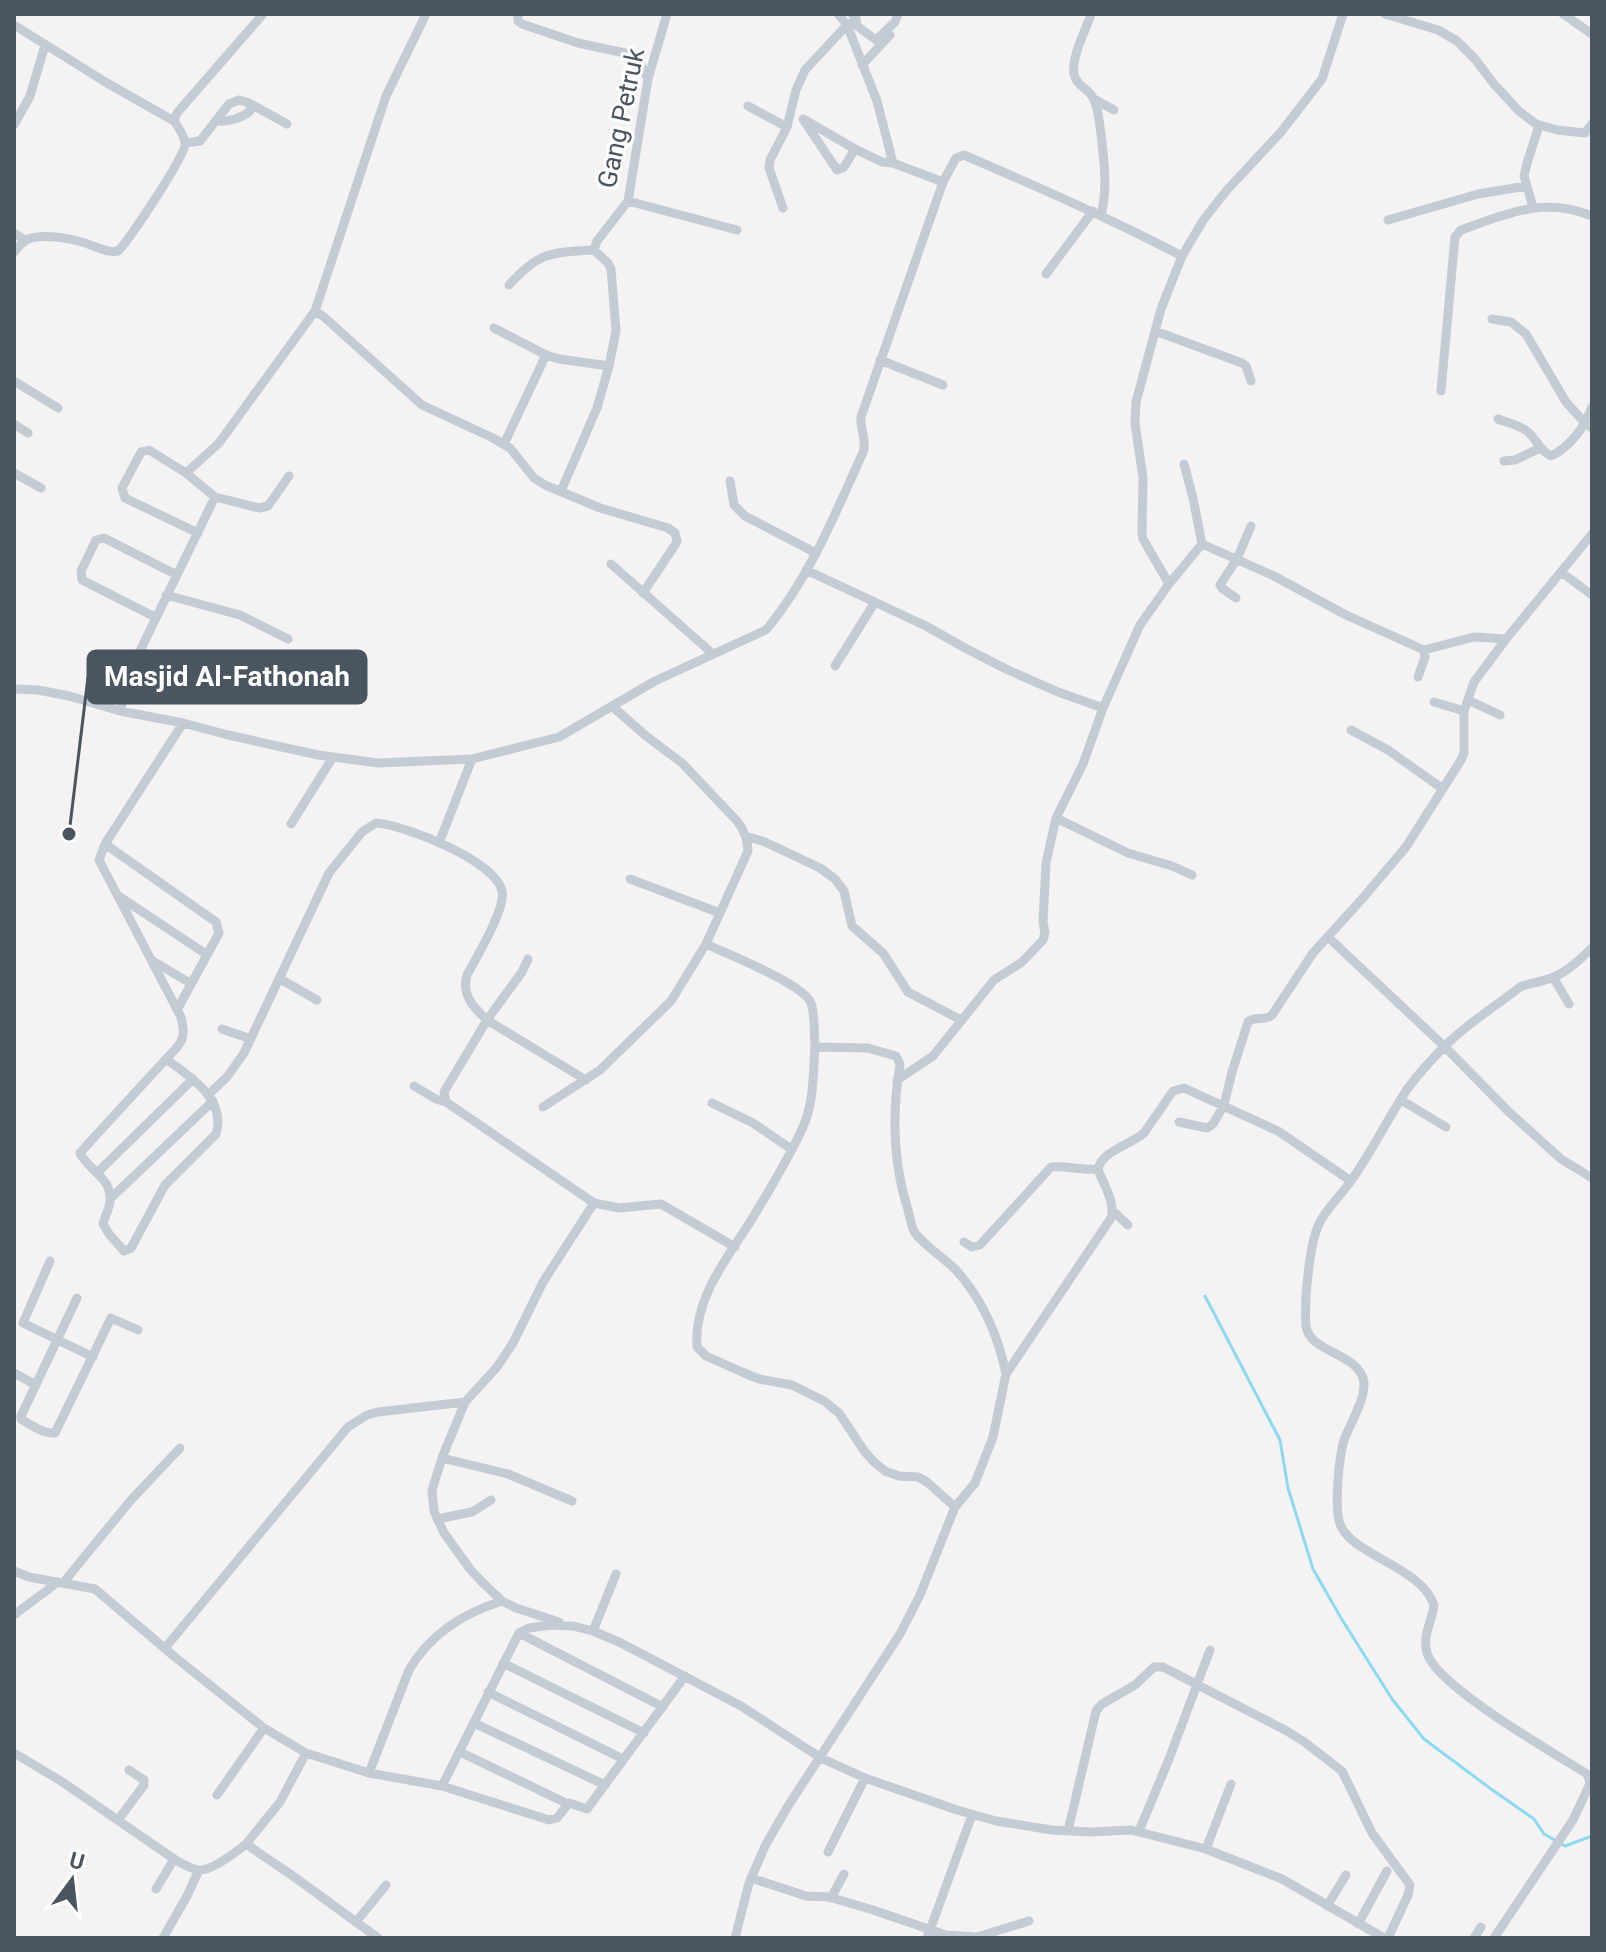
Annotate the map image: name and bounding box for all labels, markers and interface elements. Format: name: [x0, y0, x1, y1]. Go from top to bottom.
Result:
street label: Gang Petruk: [592, 45, 651, 191]
callout: Masjid Al-Fathonah: [88, 651, 366, 703]
text: Masjid Al-Fathonah: [104, 660, 350, 693]
north arrow: [32, 1840, 112, 1920]
text: U: [67, 1847, 87, 1875]

